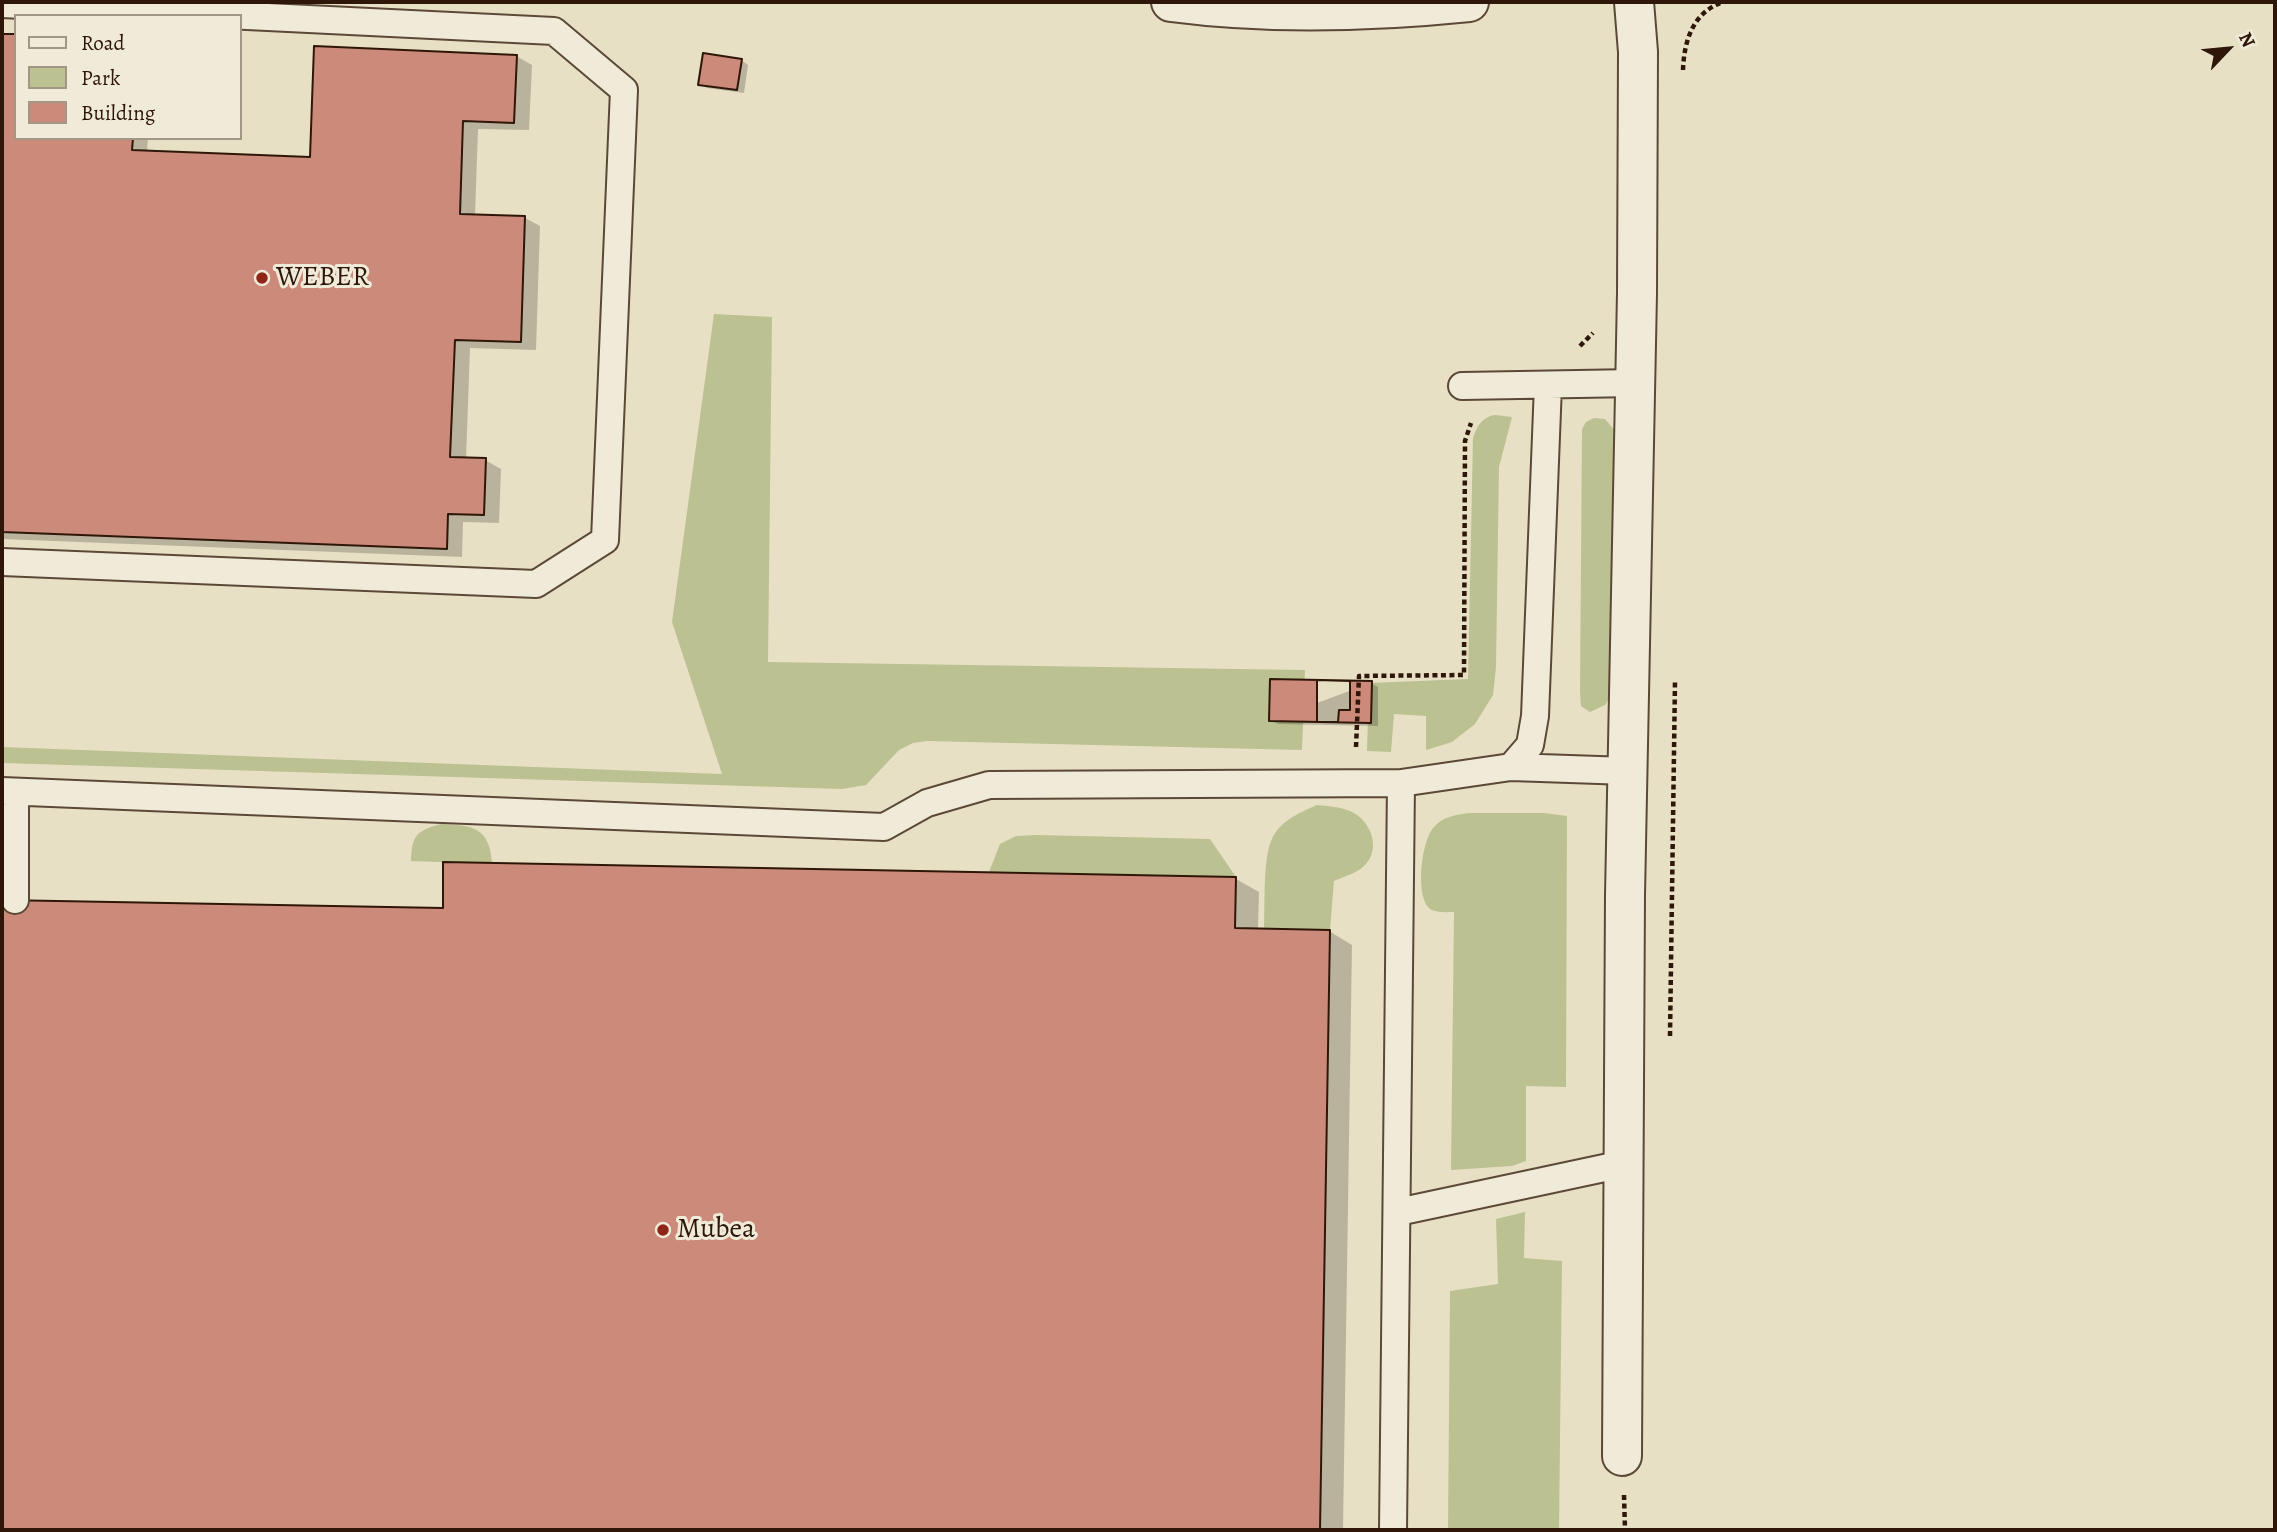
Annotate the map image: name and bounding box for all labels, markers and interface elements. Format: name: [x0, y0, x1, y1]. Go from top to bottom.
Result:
legend: [14, 14, 242, 140]
north arrow: [2193, 14, 2263, 84]
text: N: [2232, 28, 2262, 52]
text: Road: [81, 29, 125, 57]
text: Park: [81, 64, 120, 92]
text: Building: [81, 99, 155, 127]
place label: WEBER: [276, 261, 369, 295]
marker: WEBER: [254, 270, 270, 286]
place label: Mubea: [677, 1213, 755, 1247]
marker: Mubea: [655, 1222, 671, 1238]

